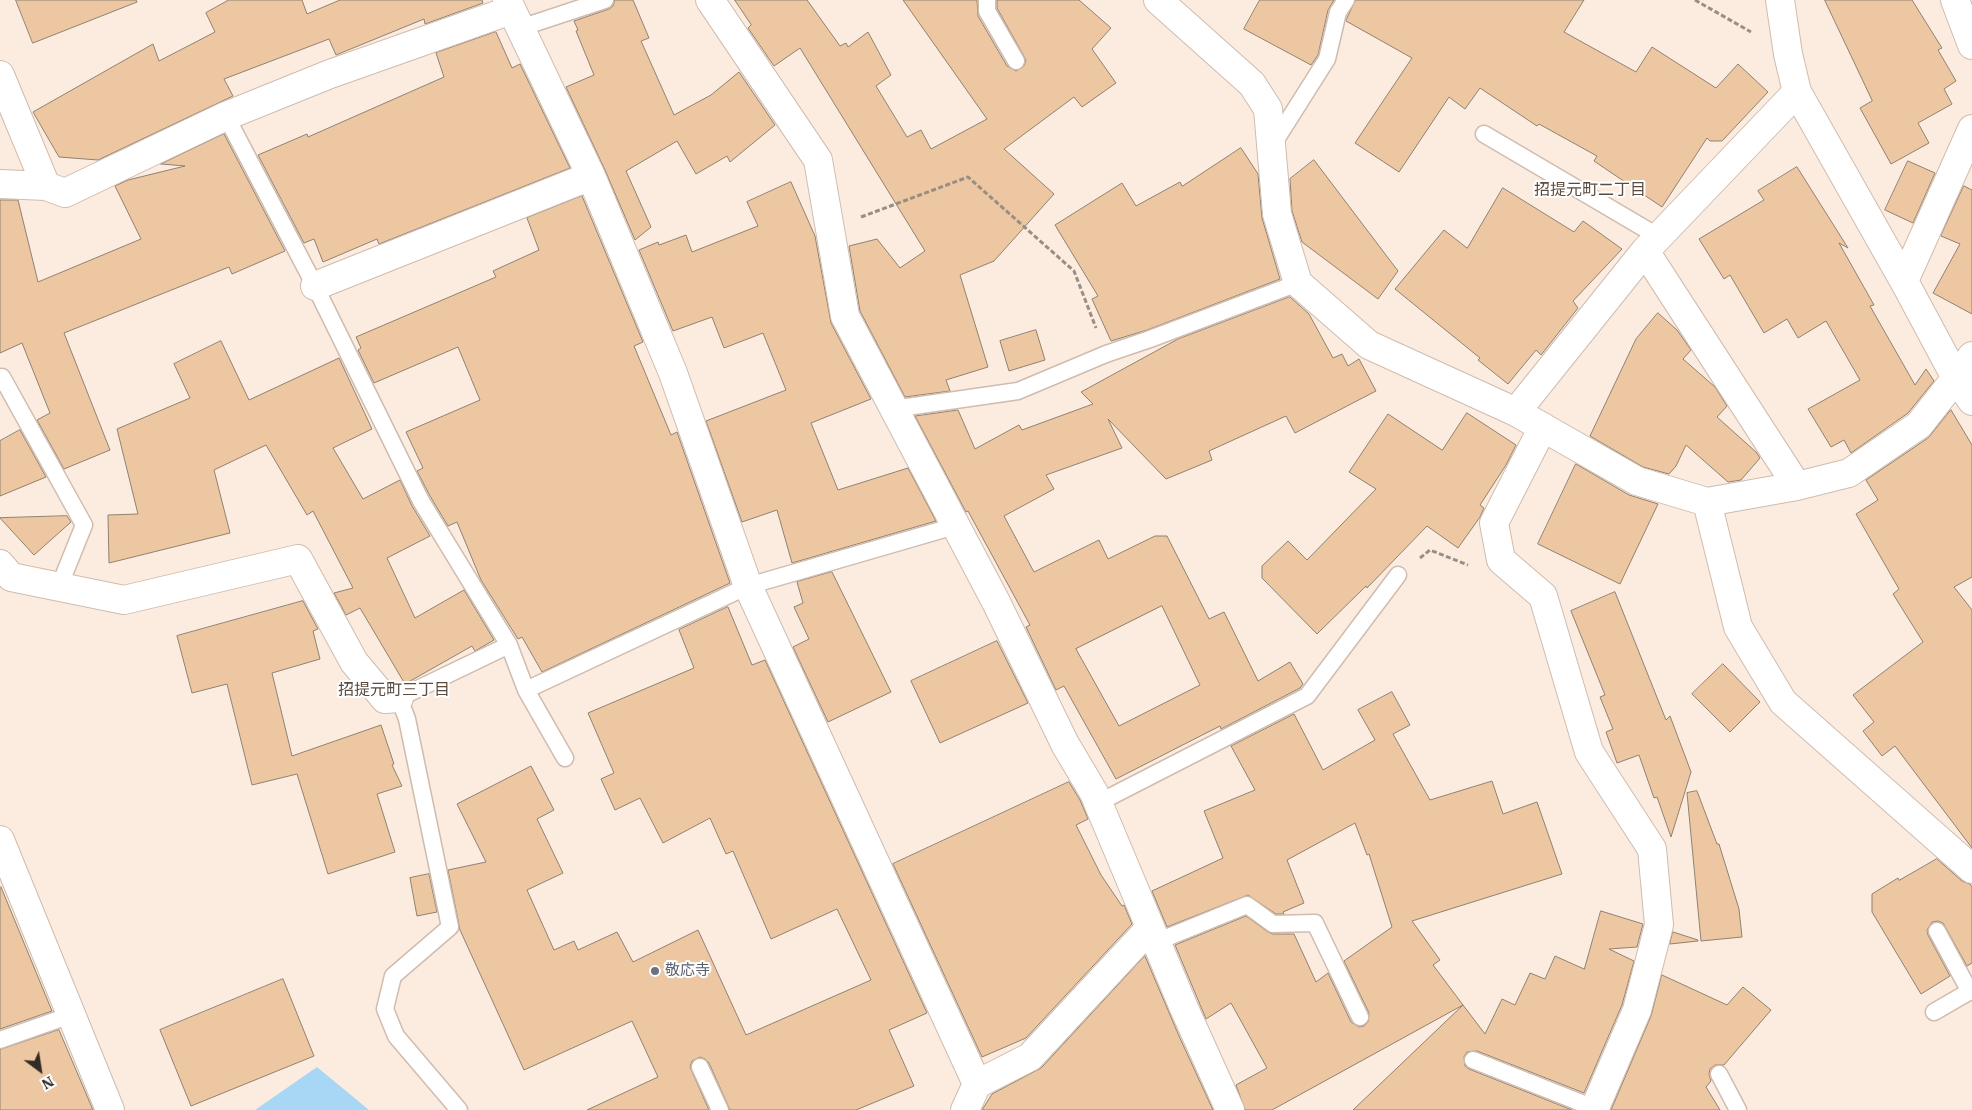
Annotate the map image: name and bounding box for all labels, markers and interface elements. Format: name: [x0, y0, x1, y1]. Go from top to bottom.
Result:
district label: 招提元町二丁目: [1534, 180, 1646, 200]
district label: 招提元町三丁目: [338, 680, 450, 700]
place label: 敬応寺: [665, 962, 710, 980]
marker: 敬応寺: [649, 965, 661, 977]
north arrow: [15, 1045, 65, 1095]
text: N: [38, 1072, 57, 1093]

